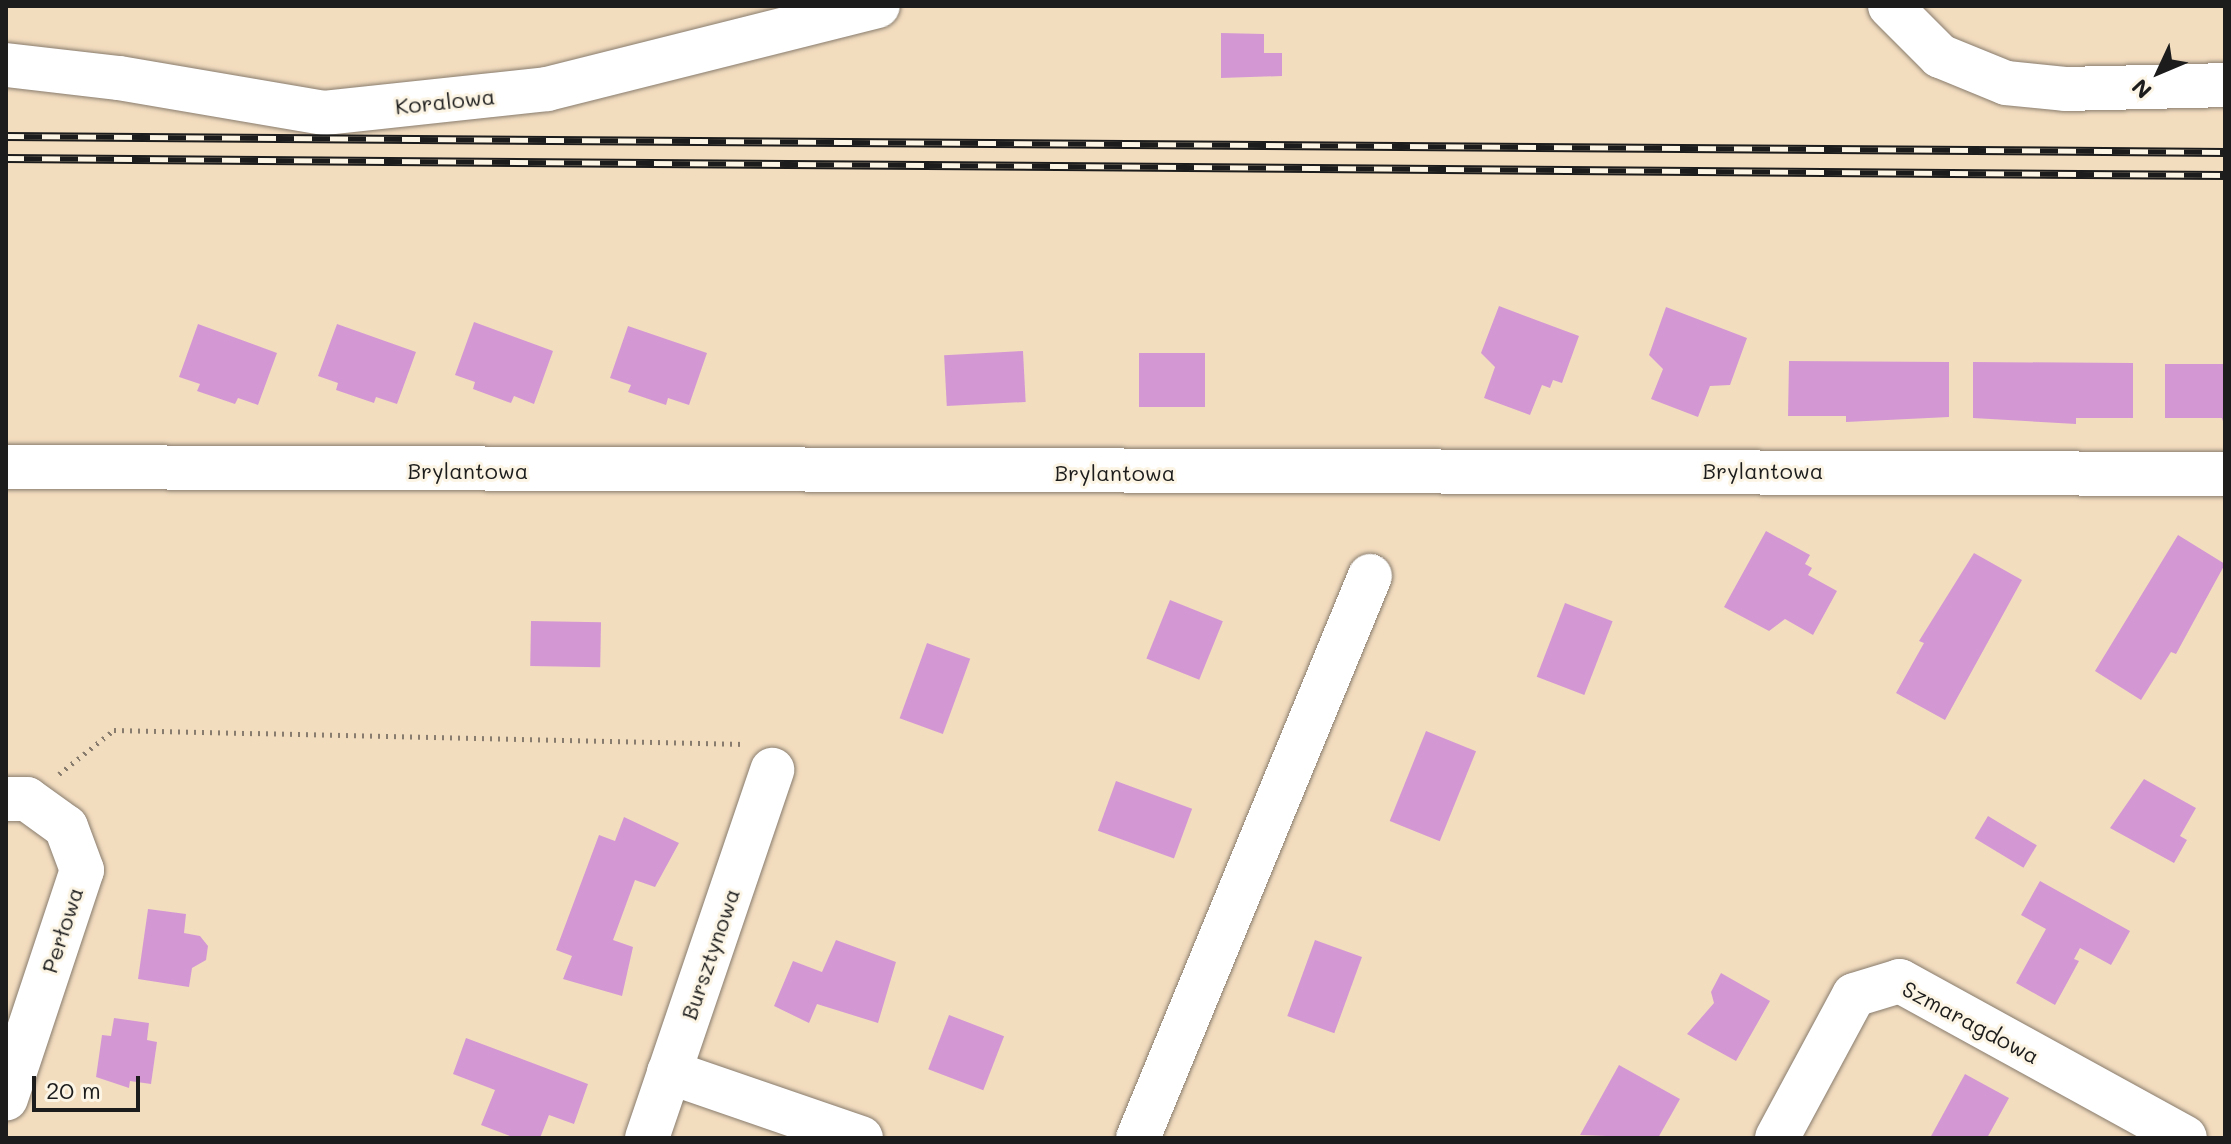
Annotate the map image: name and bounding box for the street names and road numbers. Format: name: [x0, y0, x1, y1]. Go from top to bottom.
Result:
street label: Koralowa: [394, 83, 496, 119]
street label: Brylantowa: [407, 458, 529, 484]
street label: Brylantowa: [1702, 458, 1824, 484]
street label: Brylantowa: [1054, 460, 1176, 486]
street label: Perłowa: [36, 884, 88, 976]
street label: Bursztynowa: [675, 885, 745, 1023]
street label: Szmaragdowa: [1898, 975, 2044, 1069]

